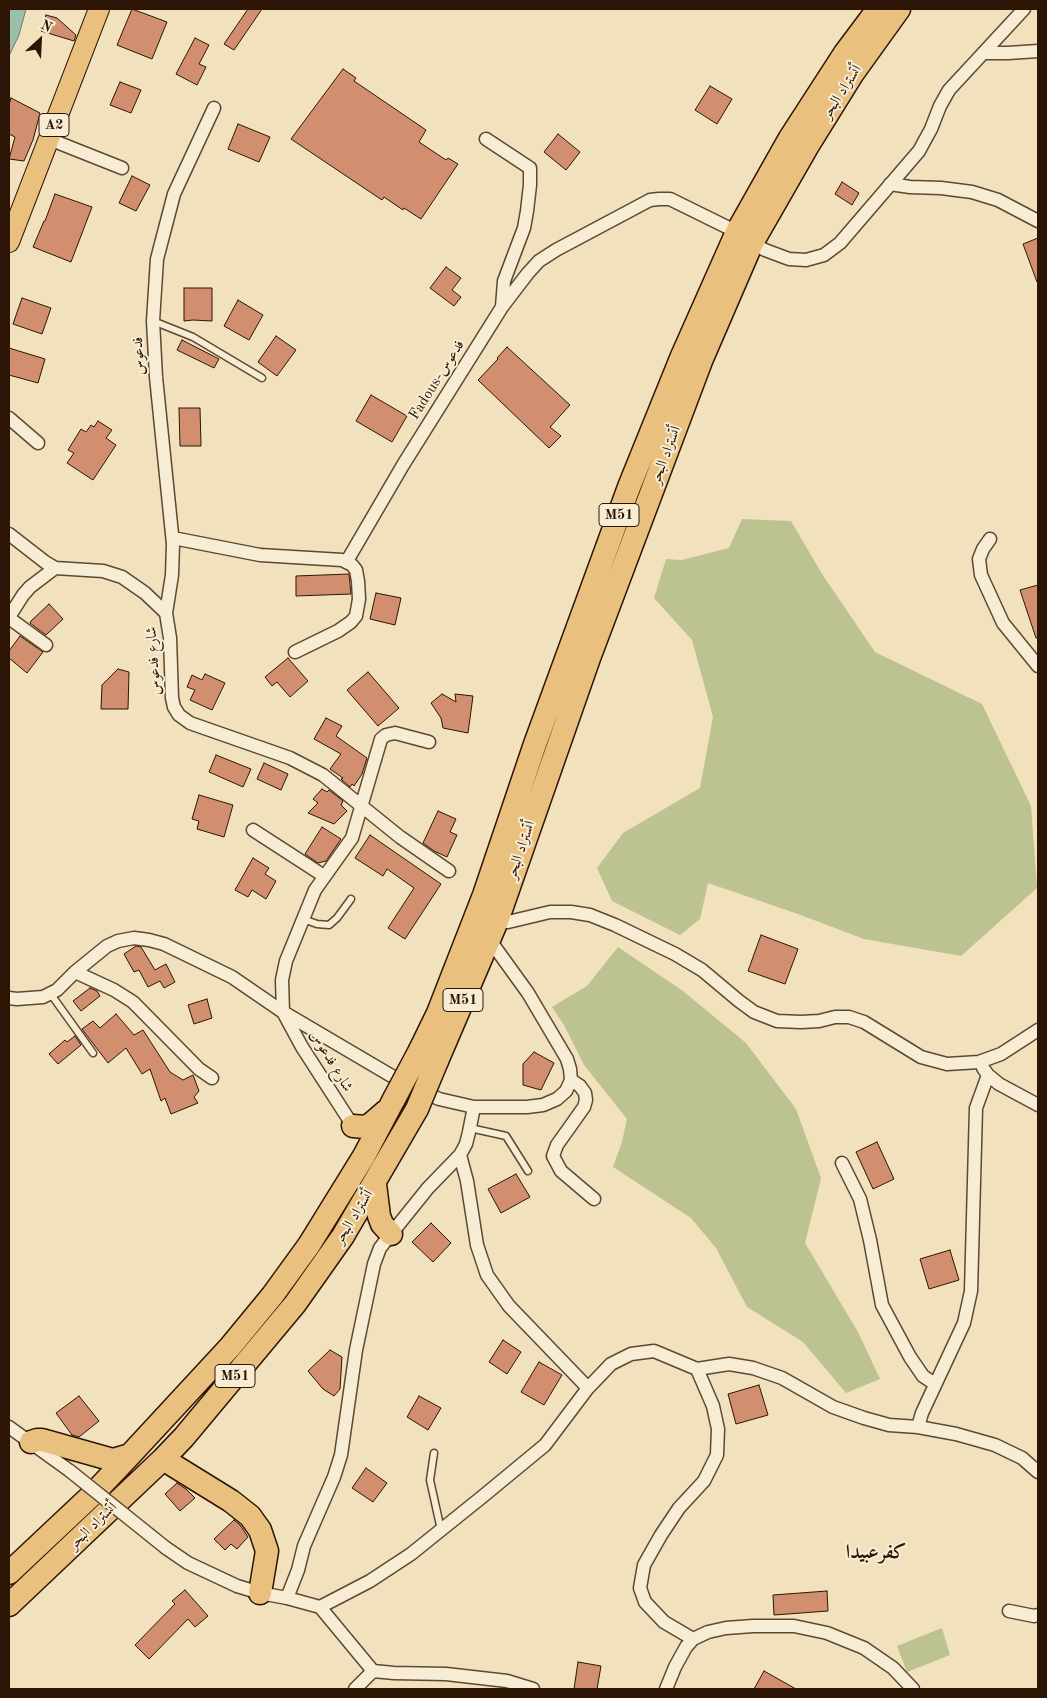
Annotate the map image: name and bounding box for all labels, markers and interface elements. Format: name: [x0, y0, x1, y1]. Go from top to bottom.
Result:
north arrow: [15, 15, 65, 65]
text: N: [39, 18, 54, 35]
street label: أتستراد البحر: [818, 62, 866, 122]
road number: A2: [39, 114, 69, 136]
street label: فدعوس: [129, 336, 149, 376]
street label: Fadous-فدعوس: [405, 337, 469, 423]
street label: أتستراد البحر: [647, 424, 685, 486]
road number: M51: [599, 504, 639, 526]
street label: شارع فدعوس: [143, 626, 165, 696]
street label: أتستراد البحر: [503, 818, 539, 882]
road number: M51: [443, 988, 483, 1012]
street label: شارع فدعوس: [306, 1027, 356, 1095]
street label: أتستراد البحر: [330, 1187, 378, 1247]
road number: M51: [215, 1364, 255, 1388]
street label: أتستراد البحر: [65, 1499, 121, 1553]
district label: كفرعبيدا: [846, 1541, 906, 1565]

